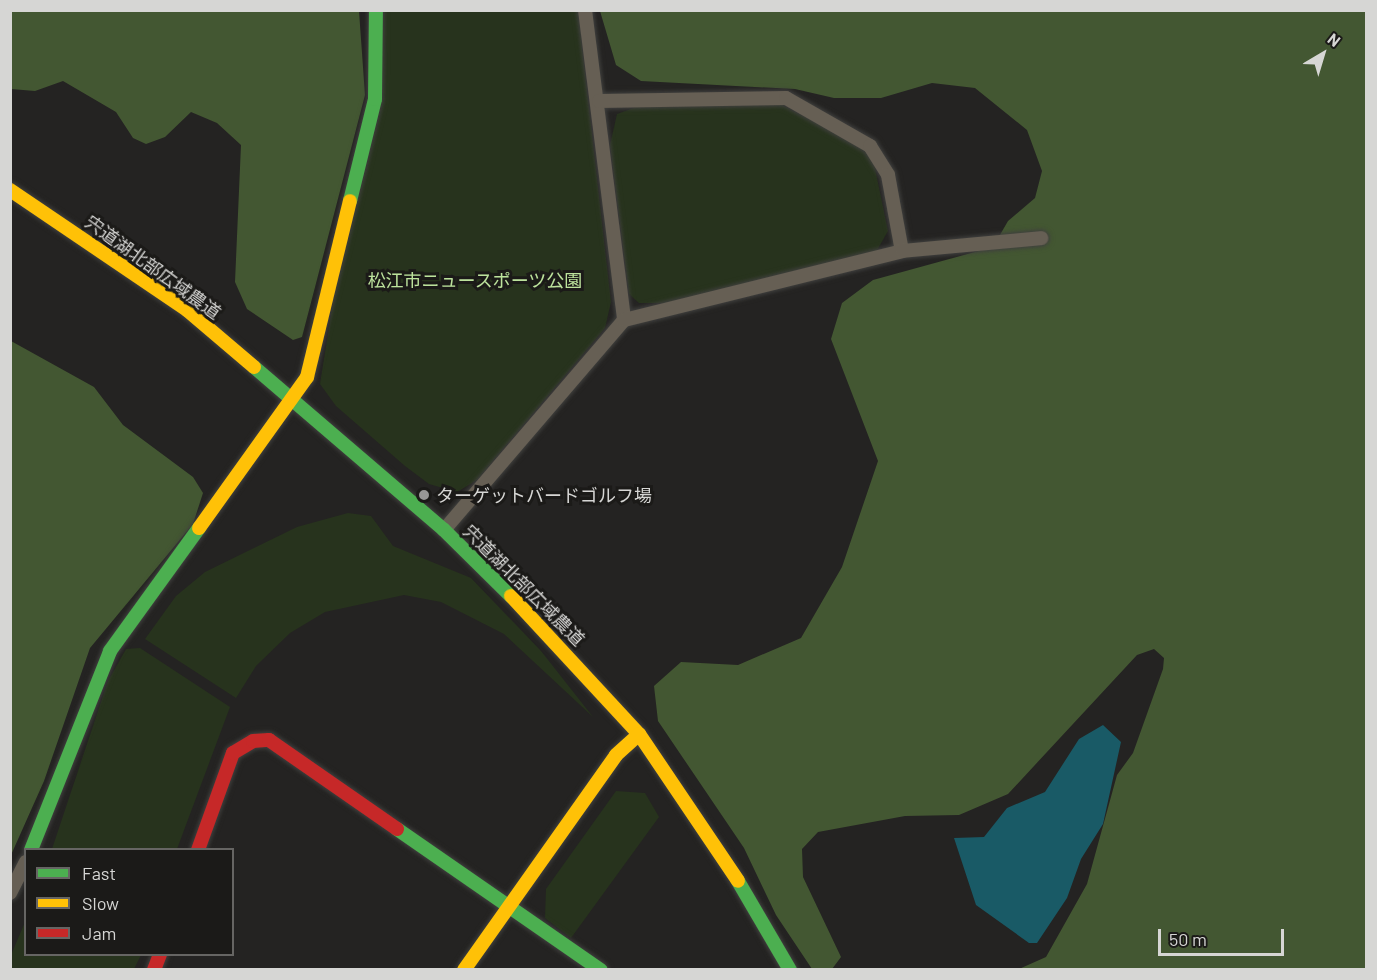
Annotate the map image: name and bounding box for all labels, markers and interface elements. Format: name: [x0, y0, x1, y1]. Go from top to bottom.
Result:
north arrow: [1293, 24, 1353, 84]
text: N: [1324, 29, 1344, 50]
street label: 宍道湖北部広域農道: [81, 211, 225, 323]
park label: 松江市ニュースポーツ公園: [367, 269, 583, 291]
place label: ターゲットバードゴルフ場: [436, 484, 652, 506]
marker: ターゲットバードゴルフ場: [417, 488, 431, 502]
street label: 宍道湖北部広域農道: [459, 520, 589, 650]
legend: [24, 848, 234, 956]
text: Fast: [82, 862, 116, 884]
text: Slow: [82, 892, 119, 914]
scale bar: [1161, 917, 1287, 955]
text: Jam: [82, 922, 116, 944]
text: 50 m: [1169, 928, 1207, 950]

